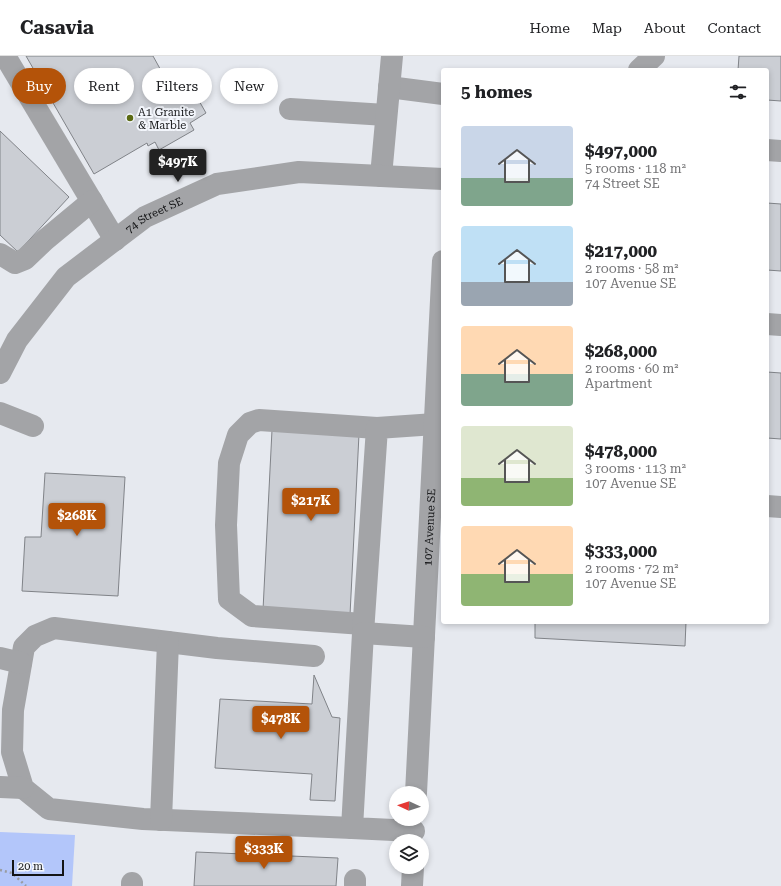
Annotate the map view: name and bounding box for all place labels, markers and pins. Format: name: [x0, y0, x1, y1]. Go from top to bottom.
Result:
place label: A1 Granite & Marble: [138, 106, 194, 132]
marker: A1 Granite & Marble: [125, 113, 135, 123]
pin: $497K: [150, 149, 206, 183]
pin: $217K: [283, 488, 339, 522]
pin: $268K: [49, 503, 105, 537]
pin: $478K: [253, 706, 309, 740]
pin: $333K: [236, 836, 292, 870]

